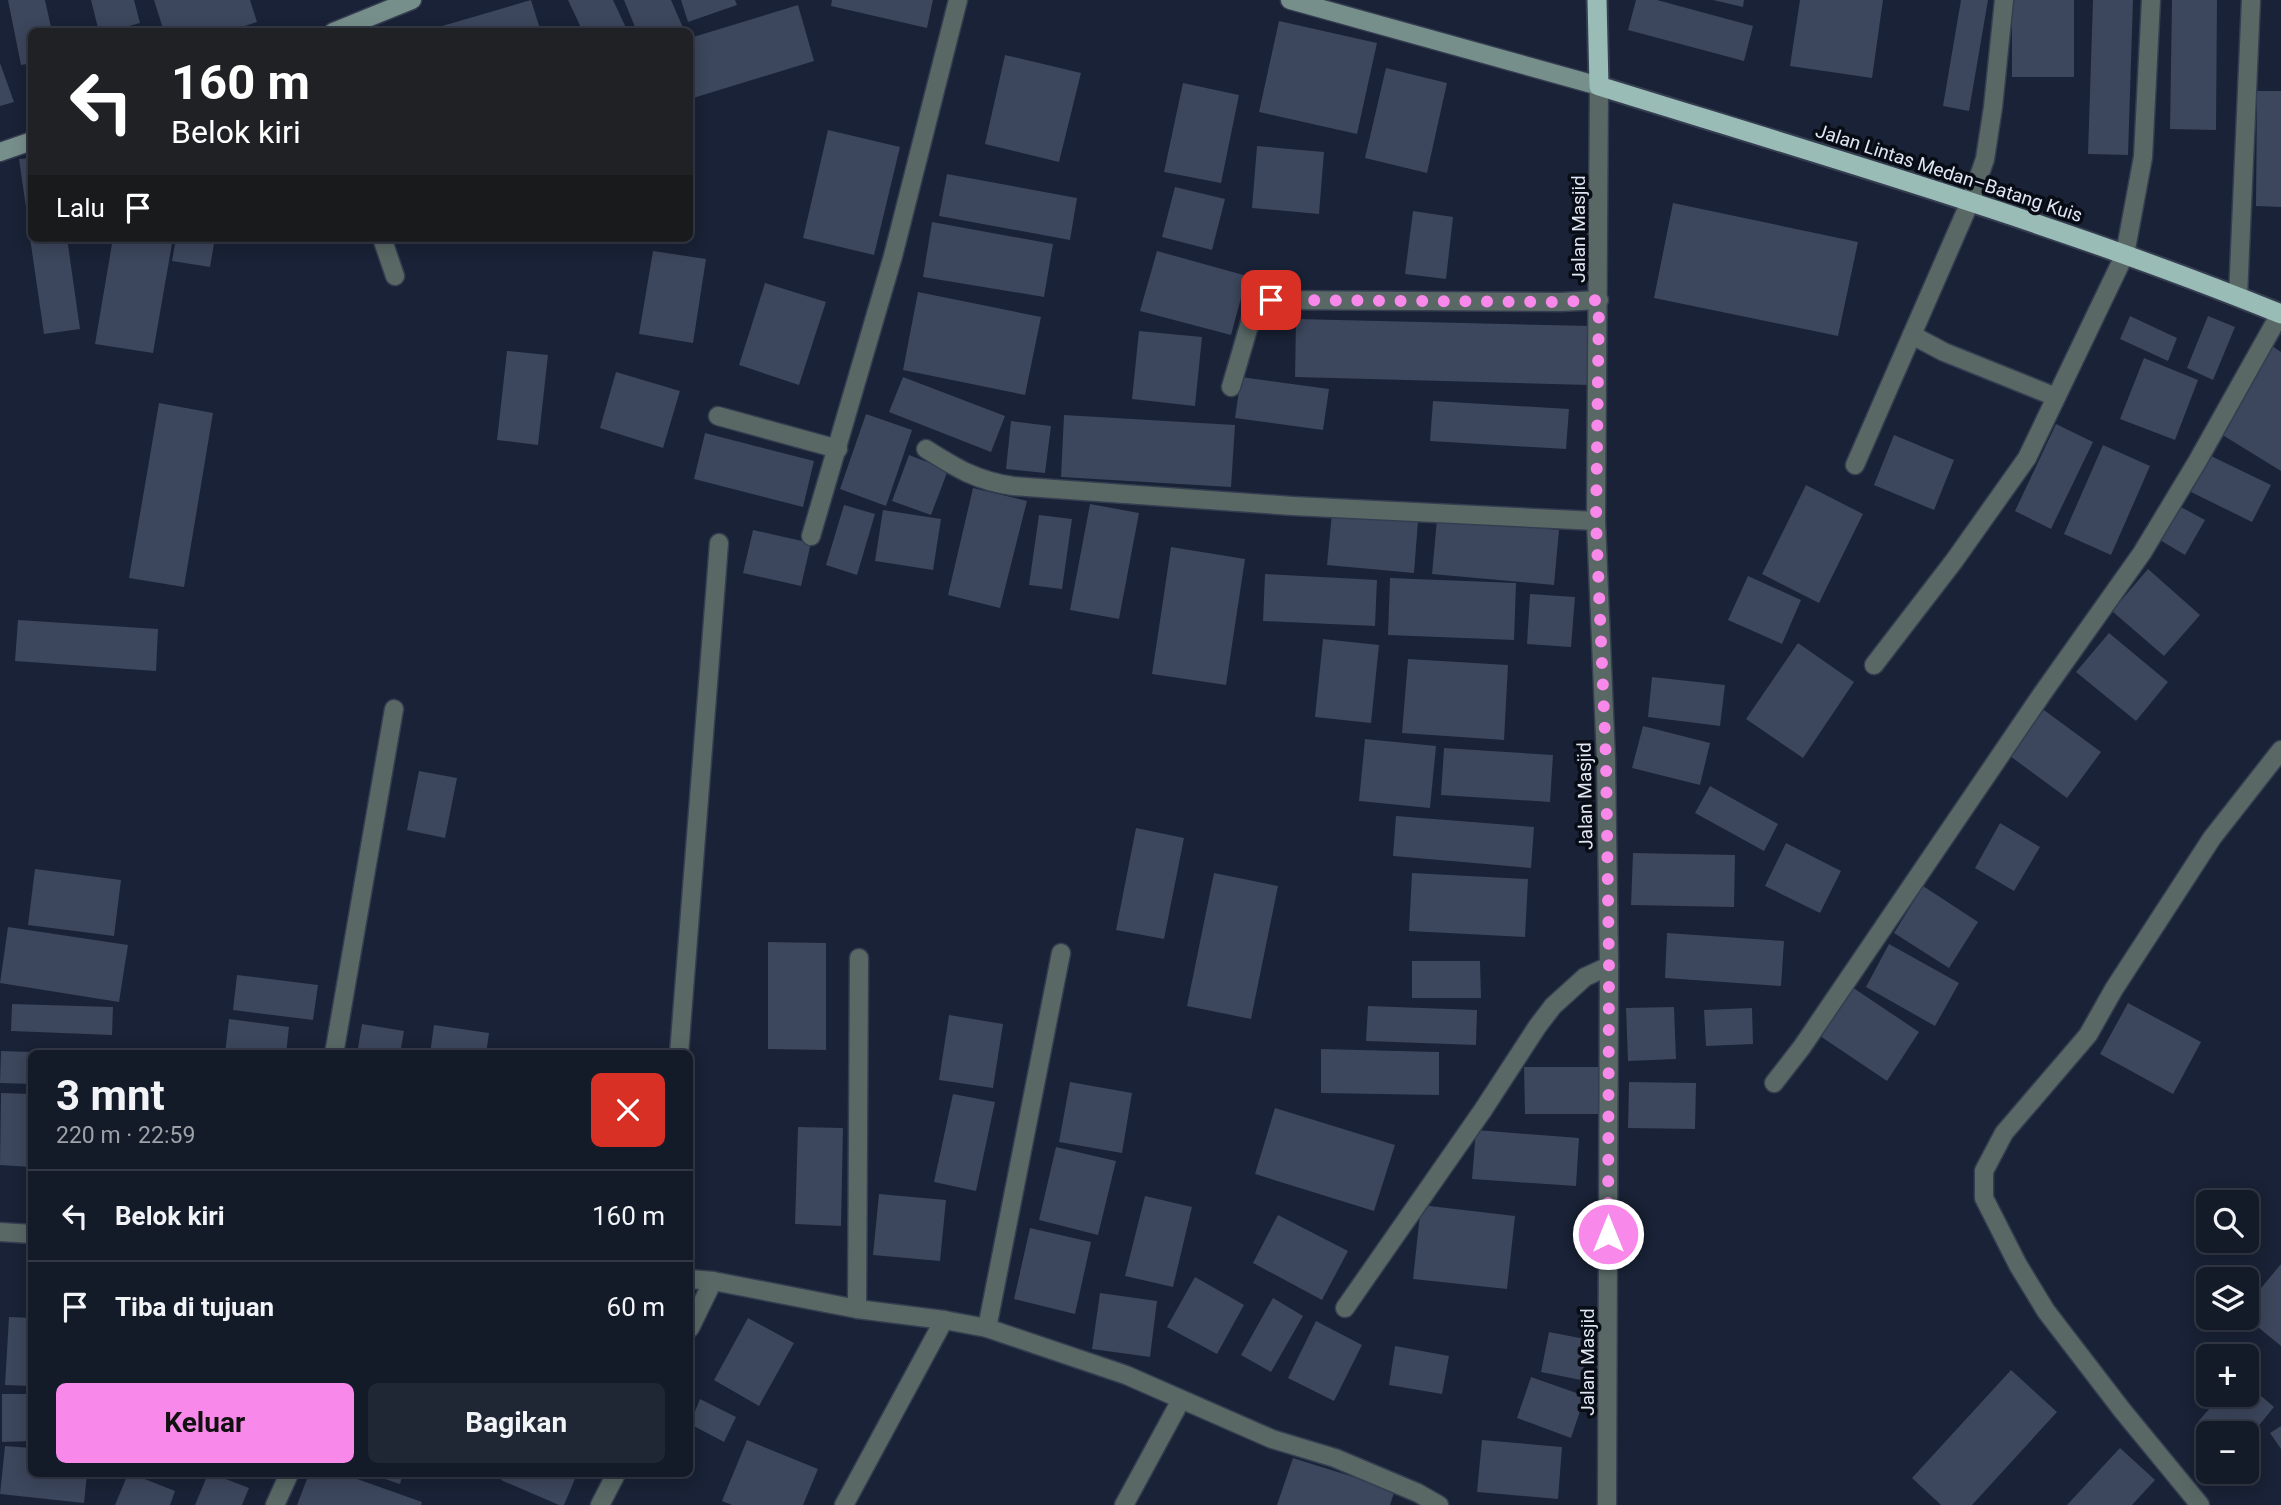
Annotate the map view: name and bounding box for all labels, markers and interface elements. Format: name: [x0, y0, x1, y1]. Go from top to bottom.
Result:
text: 160 m: [171, 54, 310, 111]
icon: left: [56, 56, 147, 147]
text: Belok kiri: [171, 113, 301, 151]
street label: Jalan Lintas Medan–Batang Kuis: [1813, 119, 2085, 227]
street label: Jalan Masjid: [1567, 175, 1590, 283]
icon: arrive: [119, 189, 157, 227]
text: Lalu: [56, 193, 105, 223]
pin: [1241, 270, 1301, 330]
icon: arrive: [1252, 281, 1290, 319]
street label: Jalan Masjid: [1573, 742, 1597, 850]
text: 3 mnt: [56, 1071, 165, 1120]
button: close: [591, 1073, 665, 1147]
text: 220 m · 22:59: [56, 1122, 195, 1149]
map controls: [2196, 1190, 2259, 1484]
button: search: [2196, 1190, 2259, 1253]
icon: left: [56, 1197, 94, 1235]
position arrow: [1571, 1197, 1645, 1271]
text: Belok kiri: [115, 1201, 225, 1231]
text: 160 m: [592, 1201, 665, 1231]
button: layers: [2196, 1267, 2259, 1330]
icon: arrive: [56, 1288, 94, 1326]
text: Tiba di tujuan: [115, 1292, 274, 1322]
text: 60 m: [607, 1292, 665, 1322]
street label: Jalan Masjid: [1576, 1308, 1599, 1416]
button: +: [2196, 1344, 2259, 1407]
button: Keluar: [56, 1383, 354, 1463]
button: Bagikan: [368, 1383, 665, 1463]
button: −: [2196, 1421, 2259, 1484]

